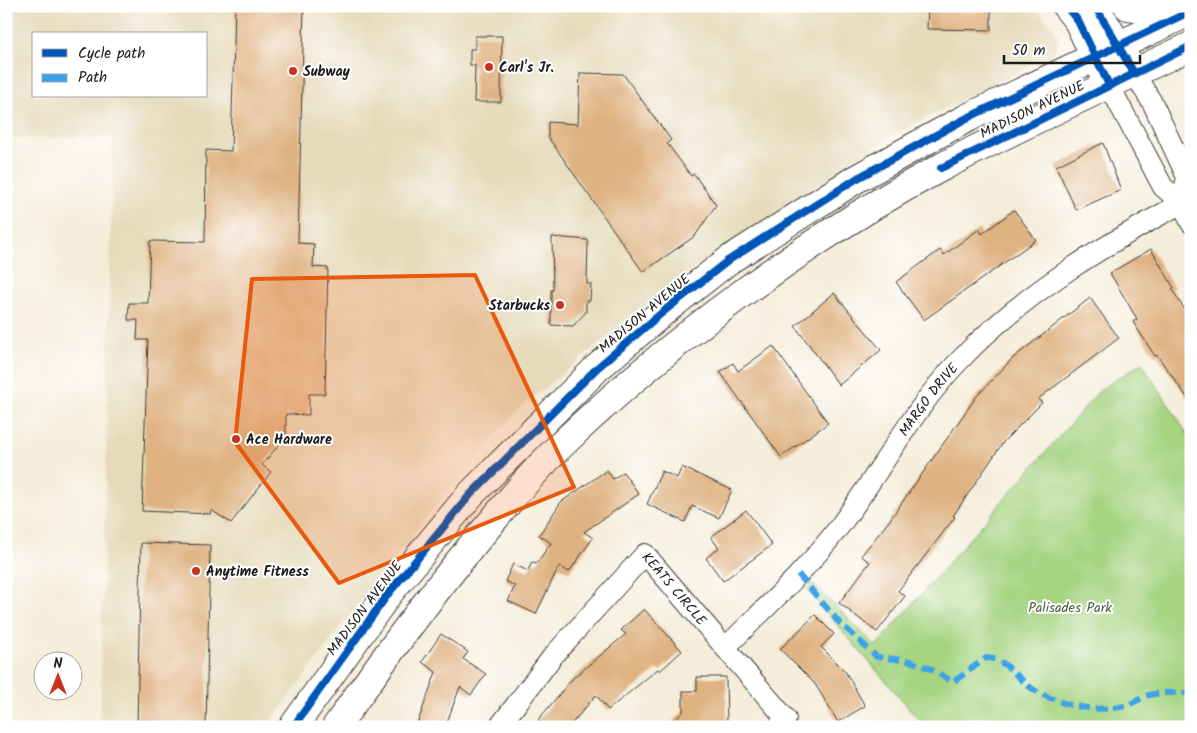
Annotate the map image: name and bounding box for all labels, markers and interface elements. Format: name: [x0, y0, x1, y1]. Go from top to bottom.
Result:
legend: [32, 32, 208, 98]
scale bar: [1004, 32, 1141, 64]
text: 50 m: [1012, 39, 1046, 63]
text: Cycle path: [78, 42, 145, 66]
place label: Carl's Jr.: [499, 57, 554, 79]
place label: Subway: [303, 61, 351, 83]
marker: Carl's Jr.: [483, 61, 495, 73]
marker: Subway: [287, 65, 299, 77]
text: Path: [78, 66, 107, 90]
street label: MADISON AVENUE: [976, 75, 1089, 145]
street label: MADISON AVENUE: [594, 268, 696, 359]
place label: Starbucks: [489, 295, 550, 317]
marker: Starbucks: [554, 299, 566, 311]
street label: MARGO DRIVE: [894, 358, 965, 441]
place label: Ace Hardware: [246, 429, 332, 451]
marker: Ace Hardware: [230, 433, 242, 445]
street label: KEATS CIRCLE: [636, 548, 712, 631]
street label: MADISON AVENUE: [322, 556, 408, 661]
place label: Anytime Fitness: [206, 561, 309, 583]
marker: Anytime Fitness: [190, 565, 202, 577]
park label: Palisades Park: [1028, 597, 1112, 619]
north arrow: [32, 650, 82, 700]
text: N: [54, 653, 63, 675]

